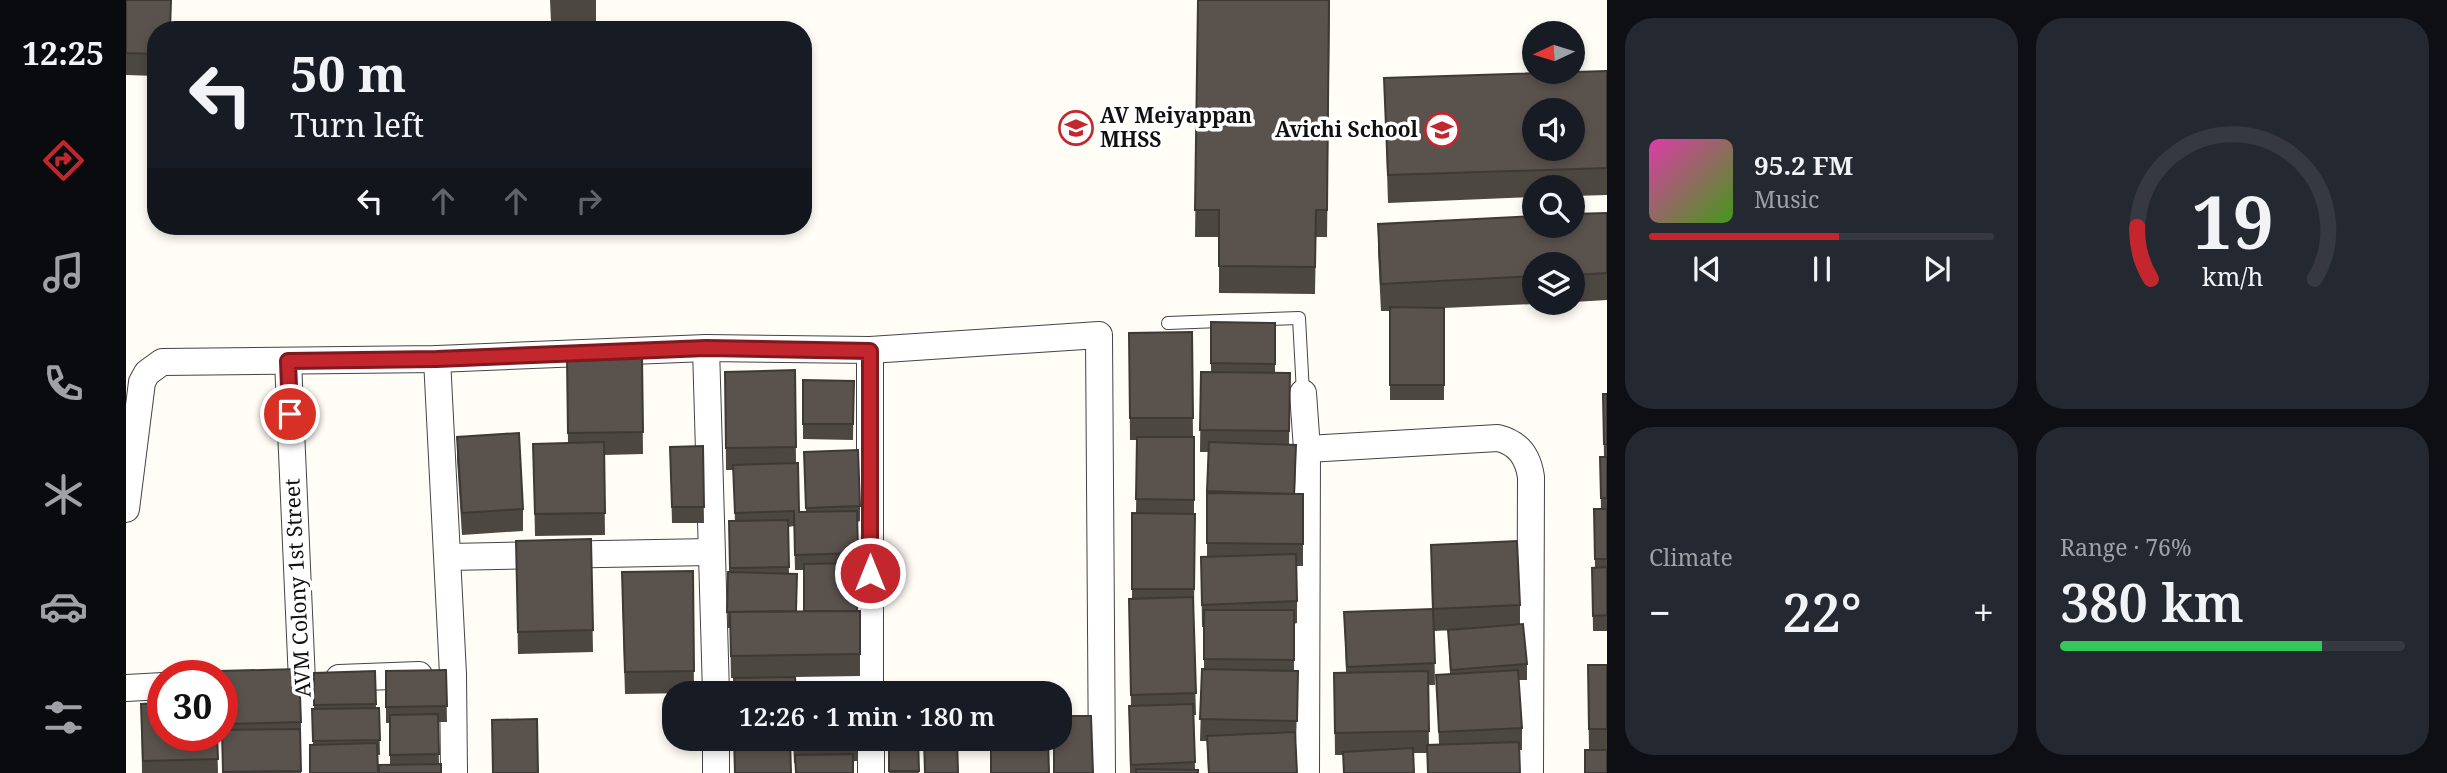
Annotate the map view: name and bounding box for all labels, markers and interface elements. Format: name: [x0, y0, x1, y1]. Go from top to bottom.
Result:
north arrow: [1522, 21, 1586, 84]
map controls: [1522, 21, 1585, 315]
text: 12:25: [22, 31, 104, 74]
text: 50 m: [290, 40, 406, 106]
icon: left: [175, 49, 266, 140]
button: sound: [1522, 98, 1585, 161]
place label: AV Meiyappan MHSS: [1100, 101, 1252, 153]
text: Turn left: [290, 103, 424, 146]
school or university icon: AV Meiyappan MHSS: [1057, 109, 1095, 147]
school or university icon: Avichi School: [1423, 111, 1461, 149]
place label: Avichi School: [1275, 115, 1419, 143]
icon: directions: [39, 136, 88, 185]
text: 95.2 FM: [1754, 147, 1853, 183]
text: 19: [2191, 172, 2274, 271]
button: search: [1522, 175, 1585, 238]
icon: left: [351, 182, 389, 220]
icon: ahead: [424, 182, 462, 220]
icon: ahead: [497, 182, 535, 220]
icon: right: [570, 182, 608, 220]
text: Music: [1754, 183, 1819, 215]
icon: music: [39, 248, 88, 297]
icon: previous: [1688, 250, 1726, 288]
icon: pause: [1803, 250, 1841, 288]
icon: next: [1918, 250, 1956, 288]
button: layers: [1522, 252, 1585, 315]
text: km/h: [2202, 259, 2263, 293]
icon: phone: [39, 359, 88, 408]
pin: [260, 384, 320, 444]
icon: arrive: [271, 395, 309, 433]
icon: climate: [39, 470, 88, 519]
street label: AVM Colony 1st Street: [277, 478, 317, 698]
text: Range · 76%: [2060, 531, 2192, 563]
position arrow: [833, 536, 907, 610]
text: Climate: [1649, 541, 1733, 573]
text: 380 km: [2060, 566, 2244, 637]
text: 22°: [1782, 576, 1862, 647]
icon: car: [39, 582, 88, 631]
text: −: [1649, 586, 1671, 638]
text: +: [1973, 586, 1994, 638]
speed limit sign: 30: [147, 660, 238, 751]
icon: filters: [39, 693, 88, 742]
text: 12:26 · 1 min · 180 m: [739, 698, 995, 734]

